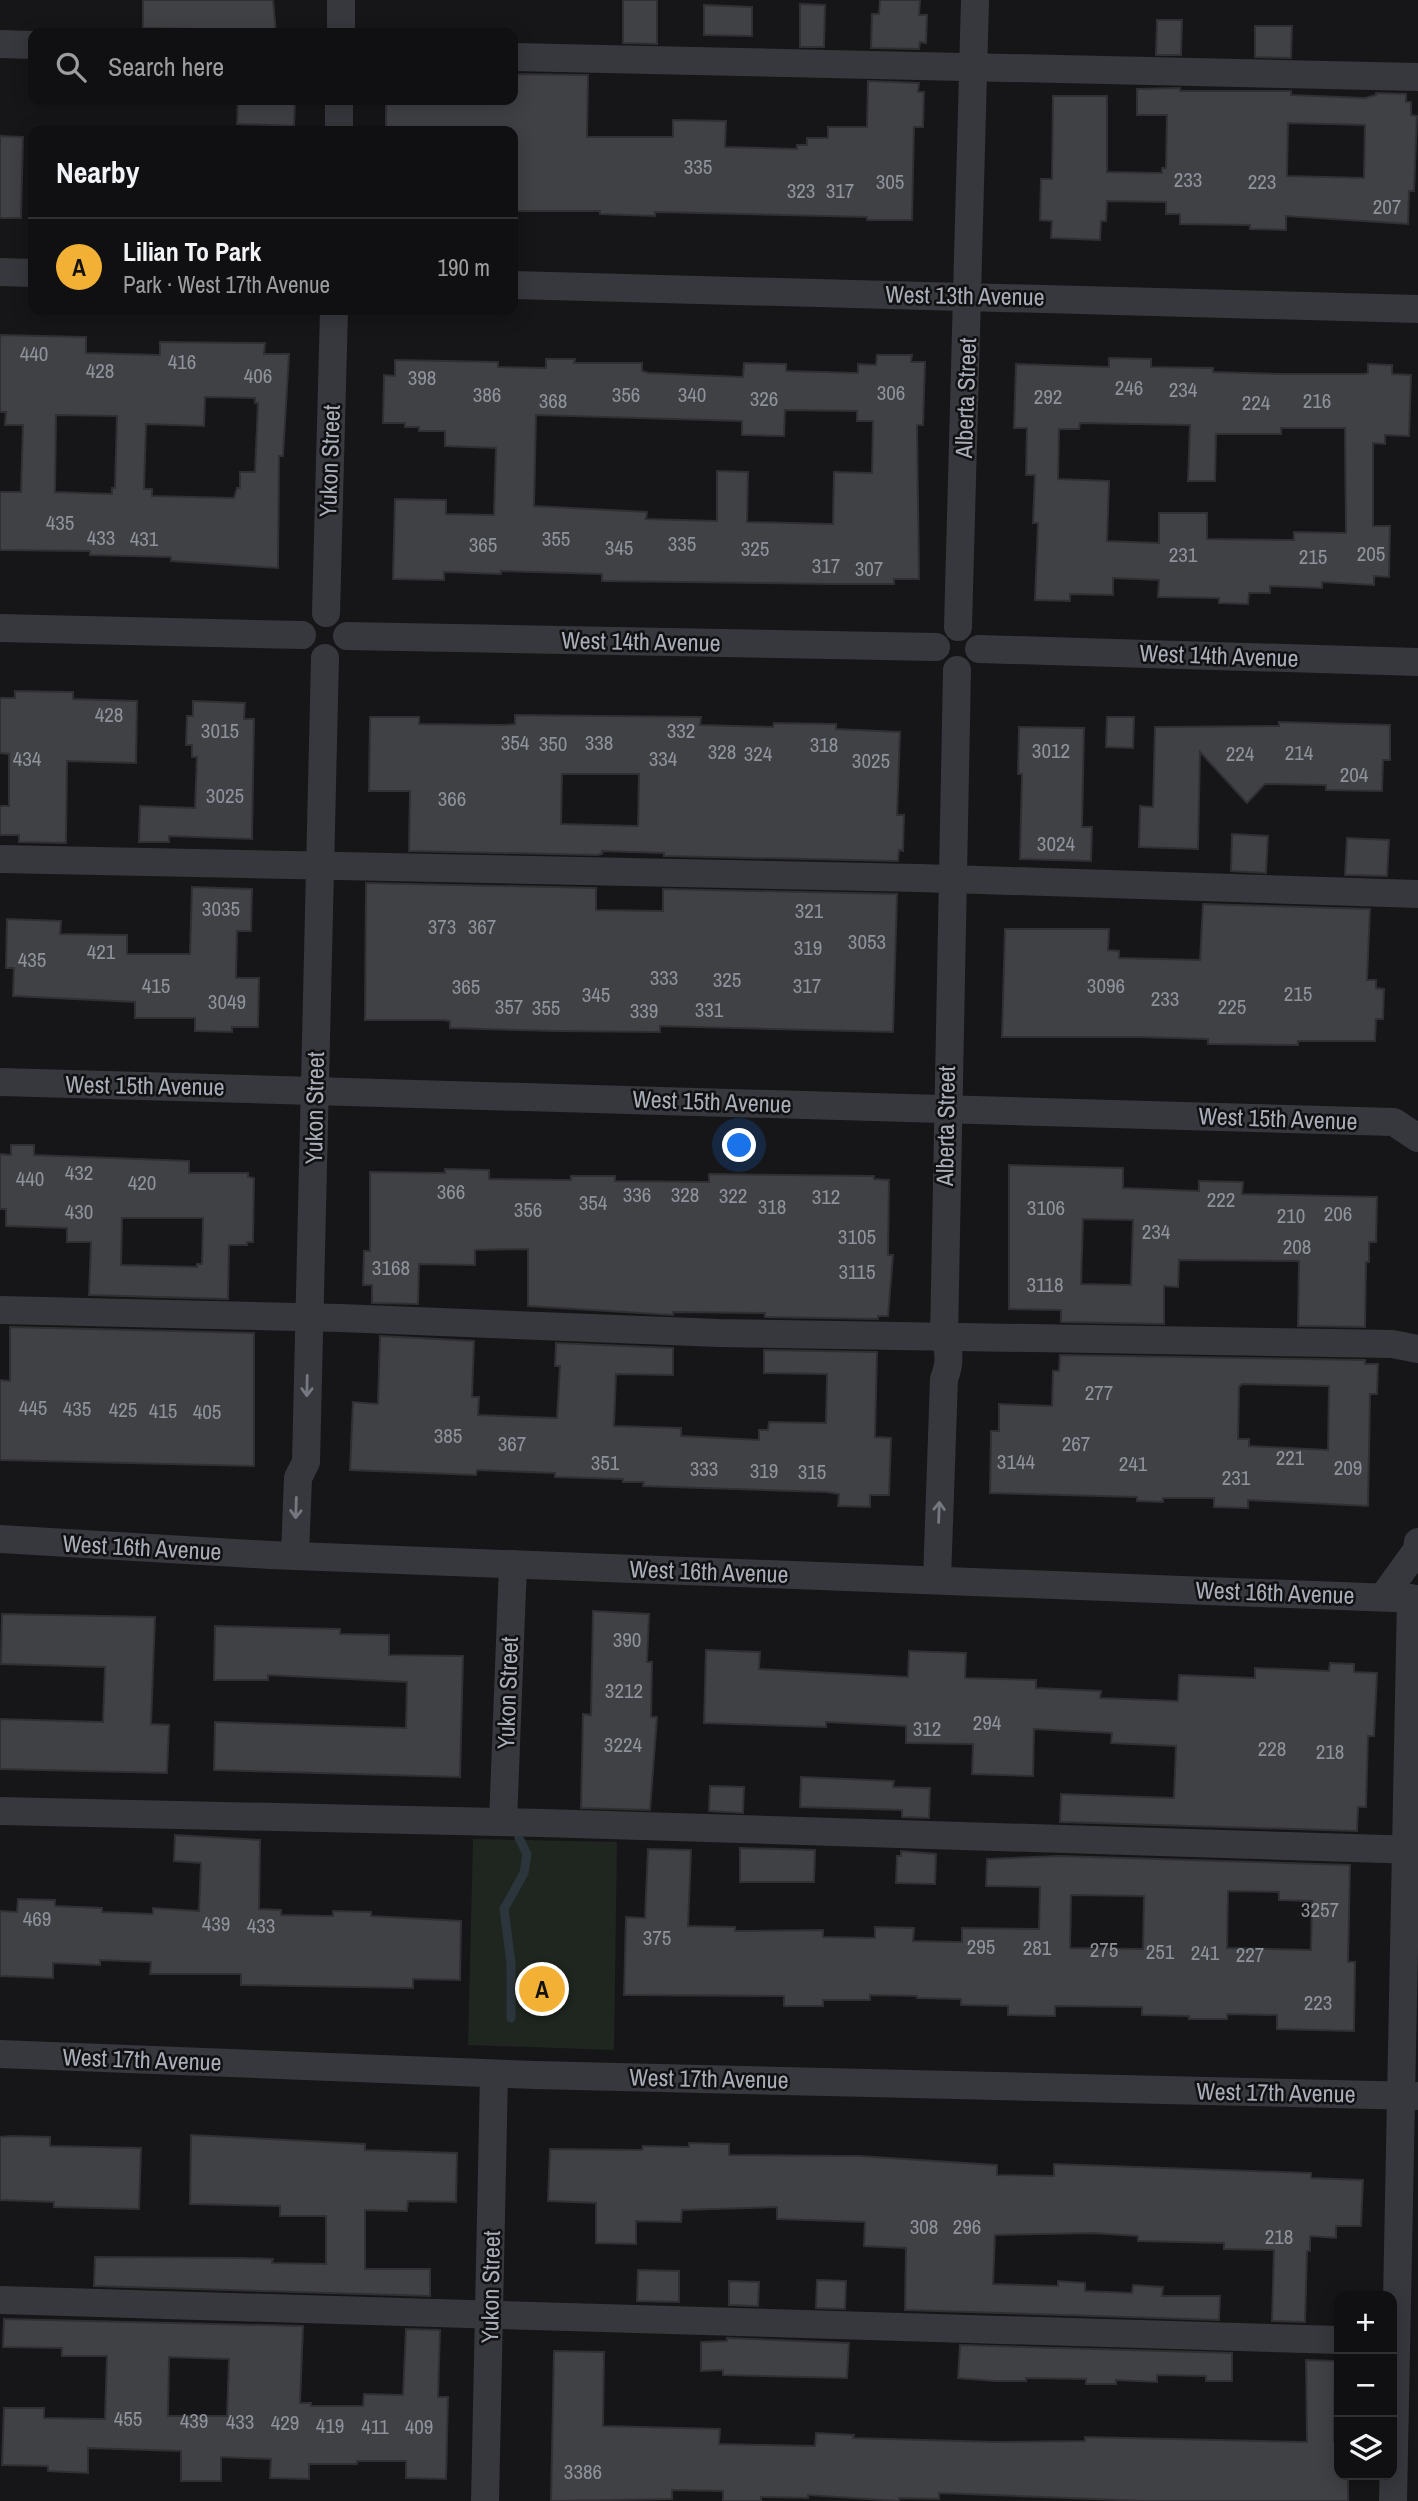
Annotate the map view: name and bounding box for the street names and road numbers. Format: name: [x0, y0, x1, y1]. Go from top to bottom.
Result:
street label: West 13th Avenue: [885, 278, 1045, 312]
street label: Alberta Street: [947, 337, 983, 460]
street label: Yukon Street: [311, 404, 347, 518]
street label: West 14th Avenue: [561, 624, 721, 658]
street label: West 14th Avenue: [1139, 636, 1299, 674]
street label: Yukon Street: [297, 1051, 331, 1165]
street label: Alberta Street: [928, 1065, 962, 1187]
street label: West 15th Avenue: [65, 1068, 225, 1102]
street label: West 15th Avenue: [632, 1082, 792, 1120]
street label: West 15th Avenue: [1198, 1099, 1358, 1137]
street label: West 16th Avenue: [62, 1527, 222, 1567]
street label: West 16th Avenue: [629, 1552, 789, 1590]
street label: West 16th Avenue: [1195, 1573, 1355, 1611]
street label: Yukon Street: [489, 1636, 525, 1750]
street label: West 17th Avenue: [62, 2040, 222, 2078]
street label: West 17th Avenue: [629, 2061, 789, 2095]
street label: West 17th Avenue: [1196, 2075, 1356, 2109]
street label: Yukon Street: [473, 2230, 507, 2344]

